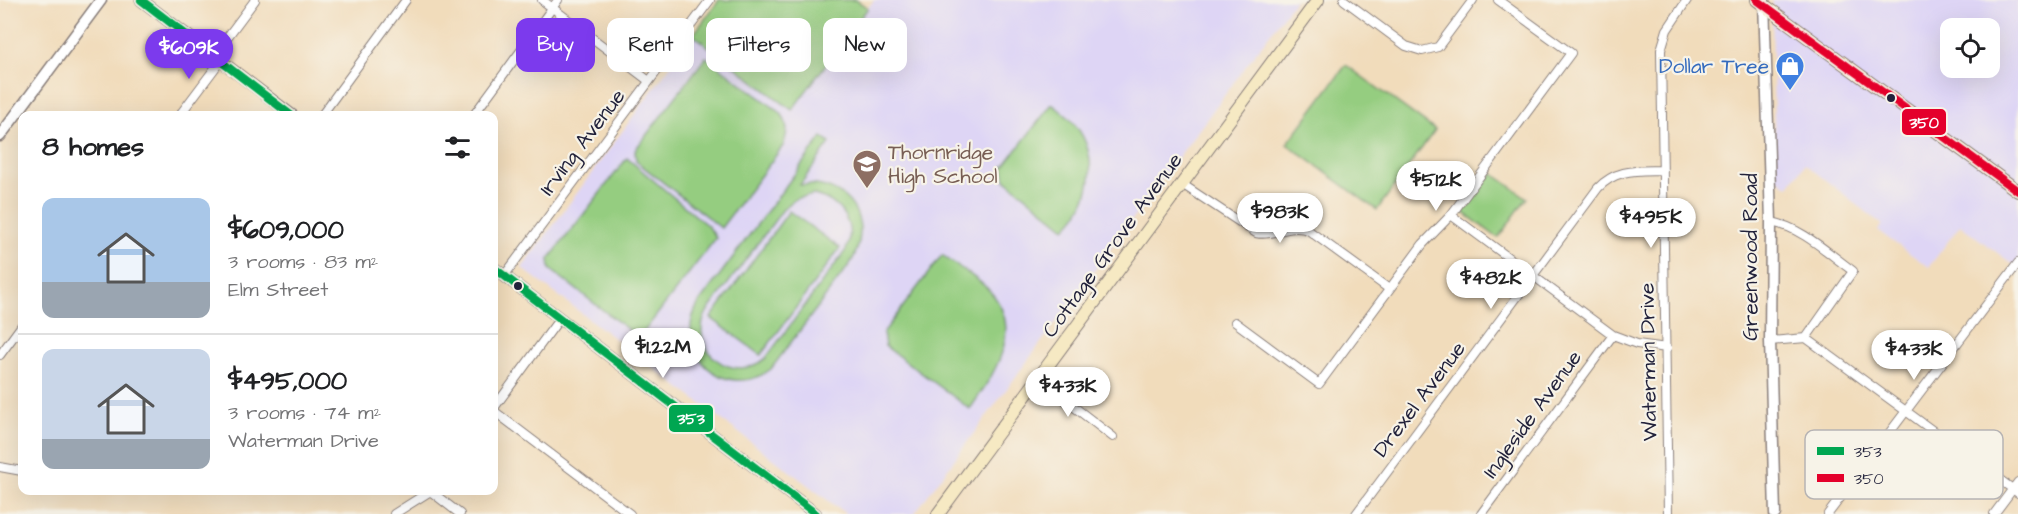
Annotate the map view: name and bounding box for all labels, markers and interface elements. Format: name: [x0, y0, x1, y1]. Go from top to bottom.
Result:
chip: Buy: [516, 18, 595, 72]
chip: Rent: [607, 18, 694, 72]
chip: Filters: [706, 18, 811, 72]
chip: New: [823, 18, 907, 72]
map controls: [1940, 18, 2000, 78]
button: locate: [1940, 18, 2000, 78]
pin: $609K: [147, 29, 231, 80]
text: $609K: [159, 34, 219, 62]
shop icon: Dollar Tree: [1774, 50, 1806, 92]
place label: Dollar Tree: [1659, 52, 1769, 81]
street label: Irving Avenue: [533, 83, 634, 203]
unlabelled marker: [1885, 92, 1897, 104]
line badge: 350: [1901, 108, 1947, 136]
text: 350: [1908, 112, 1939, 134]
text: 8 homes: [42, 129, 144, 165]
icon: filters: [441, 131, 474, 164]
place label: Thornridge High School: [888, 138, 998, 193]
street label: Cottage Grove Avenue: [1035, 147, 1191, 345]
school or university icon: Thornridge High School: [851, 148, 883, 190]
pin: $512K: [1394, 161, 1478, 212]
text: $512K: [1410, 166, 1462, 194]
street label: Greenwood Road: [1736, 173, 1765, 341]
pin: $983K: [1238, 193, 1322, 244]
text: $983K: [1251, 198, 1309, 226]
pin: $495K: [1609, 198, 1693, 249]
text: $495K: [1620, 203, 1682, 231]
text: $609,000: [228, 212, 344, 248]
icon: home: [90, 222, 162, 294]
text: 3 rooms · 83 m²: [228, 248, 378, 276]
pin: $482K: [1449, 259, 1533, 310]
text: $482K: [1460, 264, 1522, 292]
text: Elm Street: [228, 276, 328, 304]
unlabelled marker: [512, 280, 524, 292]
street label: Waterman Drive: [1633, 283, 1664, 441]
pin: $1.22M: [614, 328, 712, 379]
pin: $433K: [1872, 330, 1956, 381]
text: $1.22M: [635, 333, 691, 361]
text: $433K: [1885, 335, 1943, 363]
street label: Drexel Avenue: [1366, 336, 1472, 463]
street label: Ingleside Avenue: [1476, 344, 1590, 485]
text: $495,000: [228, 363, 347, 399]
pin: $433K: [1026, 367, 1110, 418]
text: $433K: [1039, 372, 1097, 400]
icon: home: [90, 373, 162, 445]
text: 3 rooms · 74 m²: [228, 399, 381, 427]
line badge: 353: [668, 404, 714, 433]
text: 353: [676, 408, 706, 430]
text: Waterman Drive: [228, 427, 379, 455]
legend: [1805, 430, 2003, 499]
text: 353: [1854, 441, 1882, 463]
text: 350: [1854, 468, 1884, 490]

